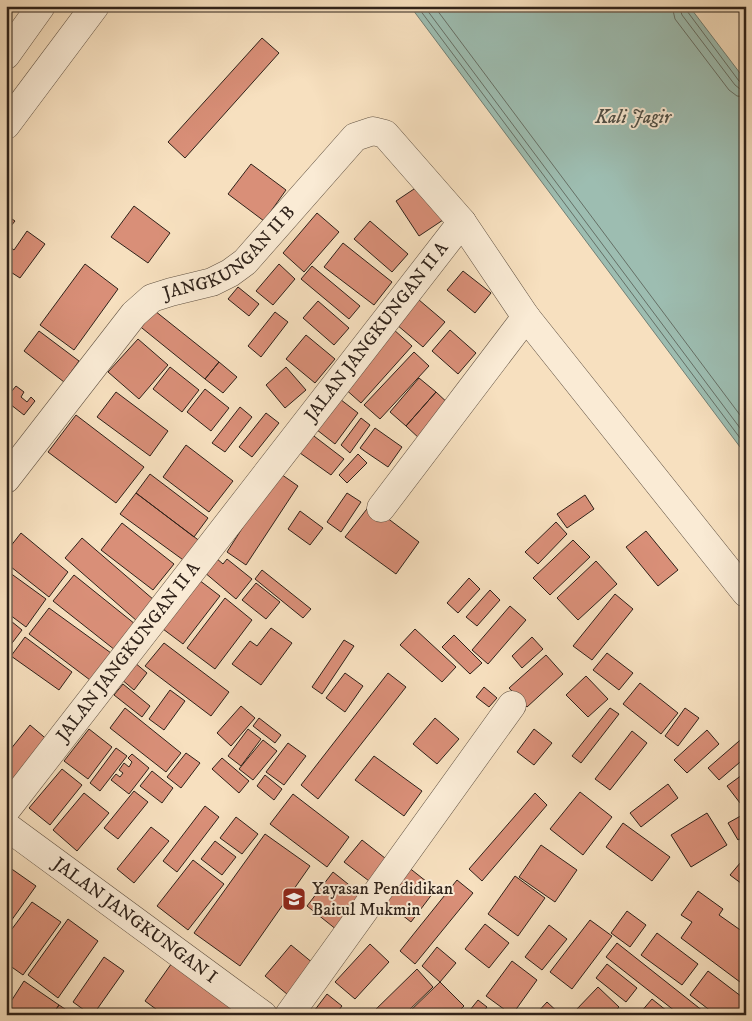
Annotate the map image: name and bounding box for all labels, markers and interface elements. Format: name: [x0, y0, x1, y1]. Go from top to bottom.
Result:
water label: Kali Jagir: [594, 106, 673, 129]
street label: JANGKUNGAN II B: [159, 202, 300, 305]
street label: JALAN JANGKUNGAN II A: [299, 237, 454, 428]
street label: JALAN JANGKUNGAN II A: [51, 557, 205, 748]
street label: JALAN JANGKUNGAN I: [47, 852, 221, 988]
place label: Yayasan Pendidikan Baitul Mukmin: [312, 878, 454, 921]
school or university icon: Yayasan Pendidikan Baitul Mukmin: [281, 886, 307, 912]

